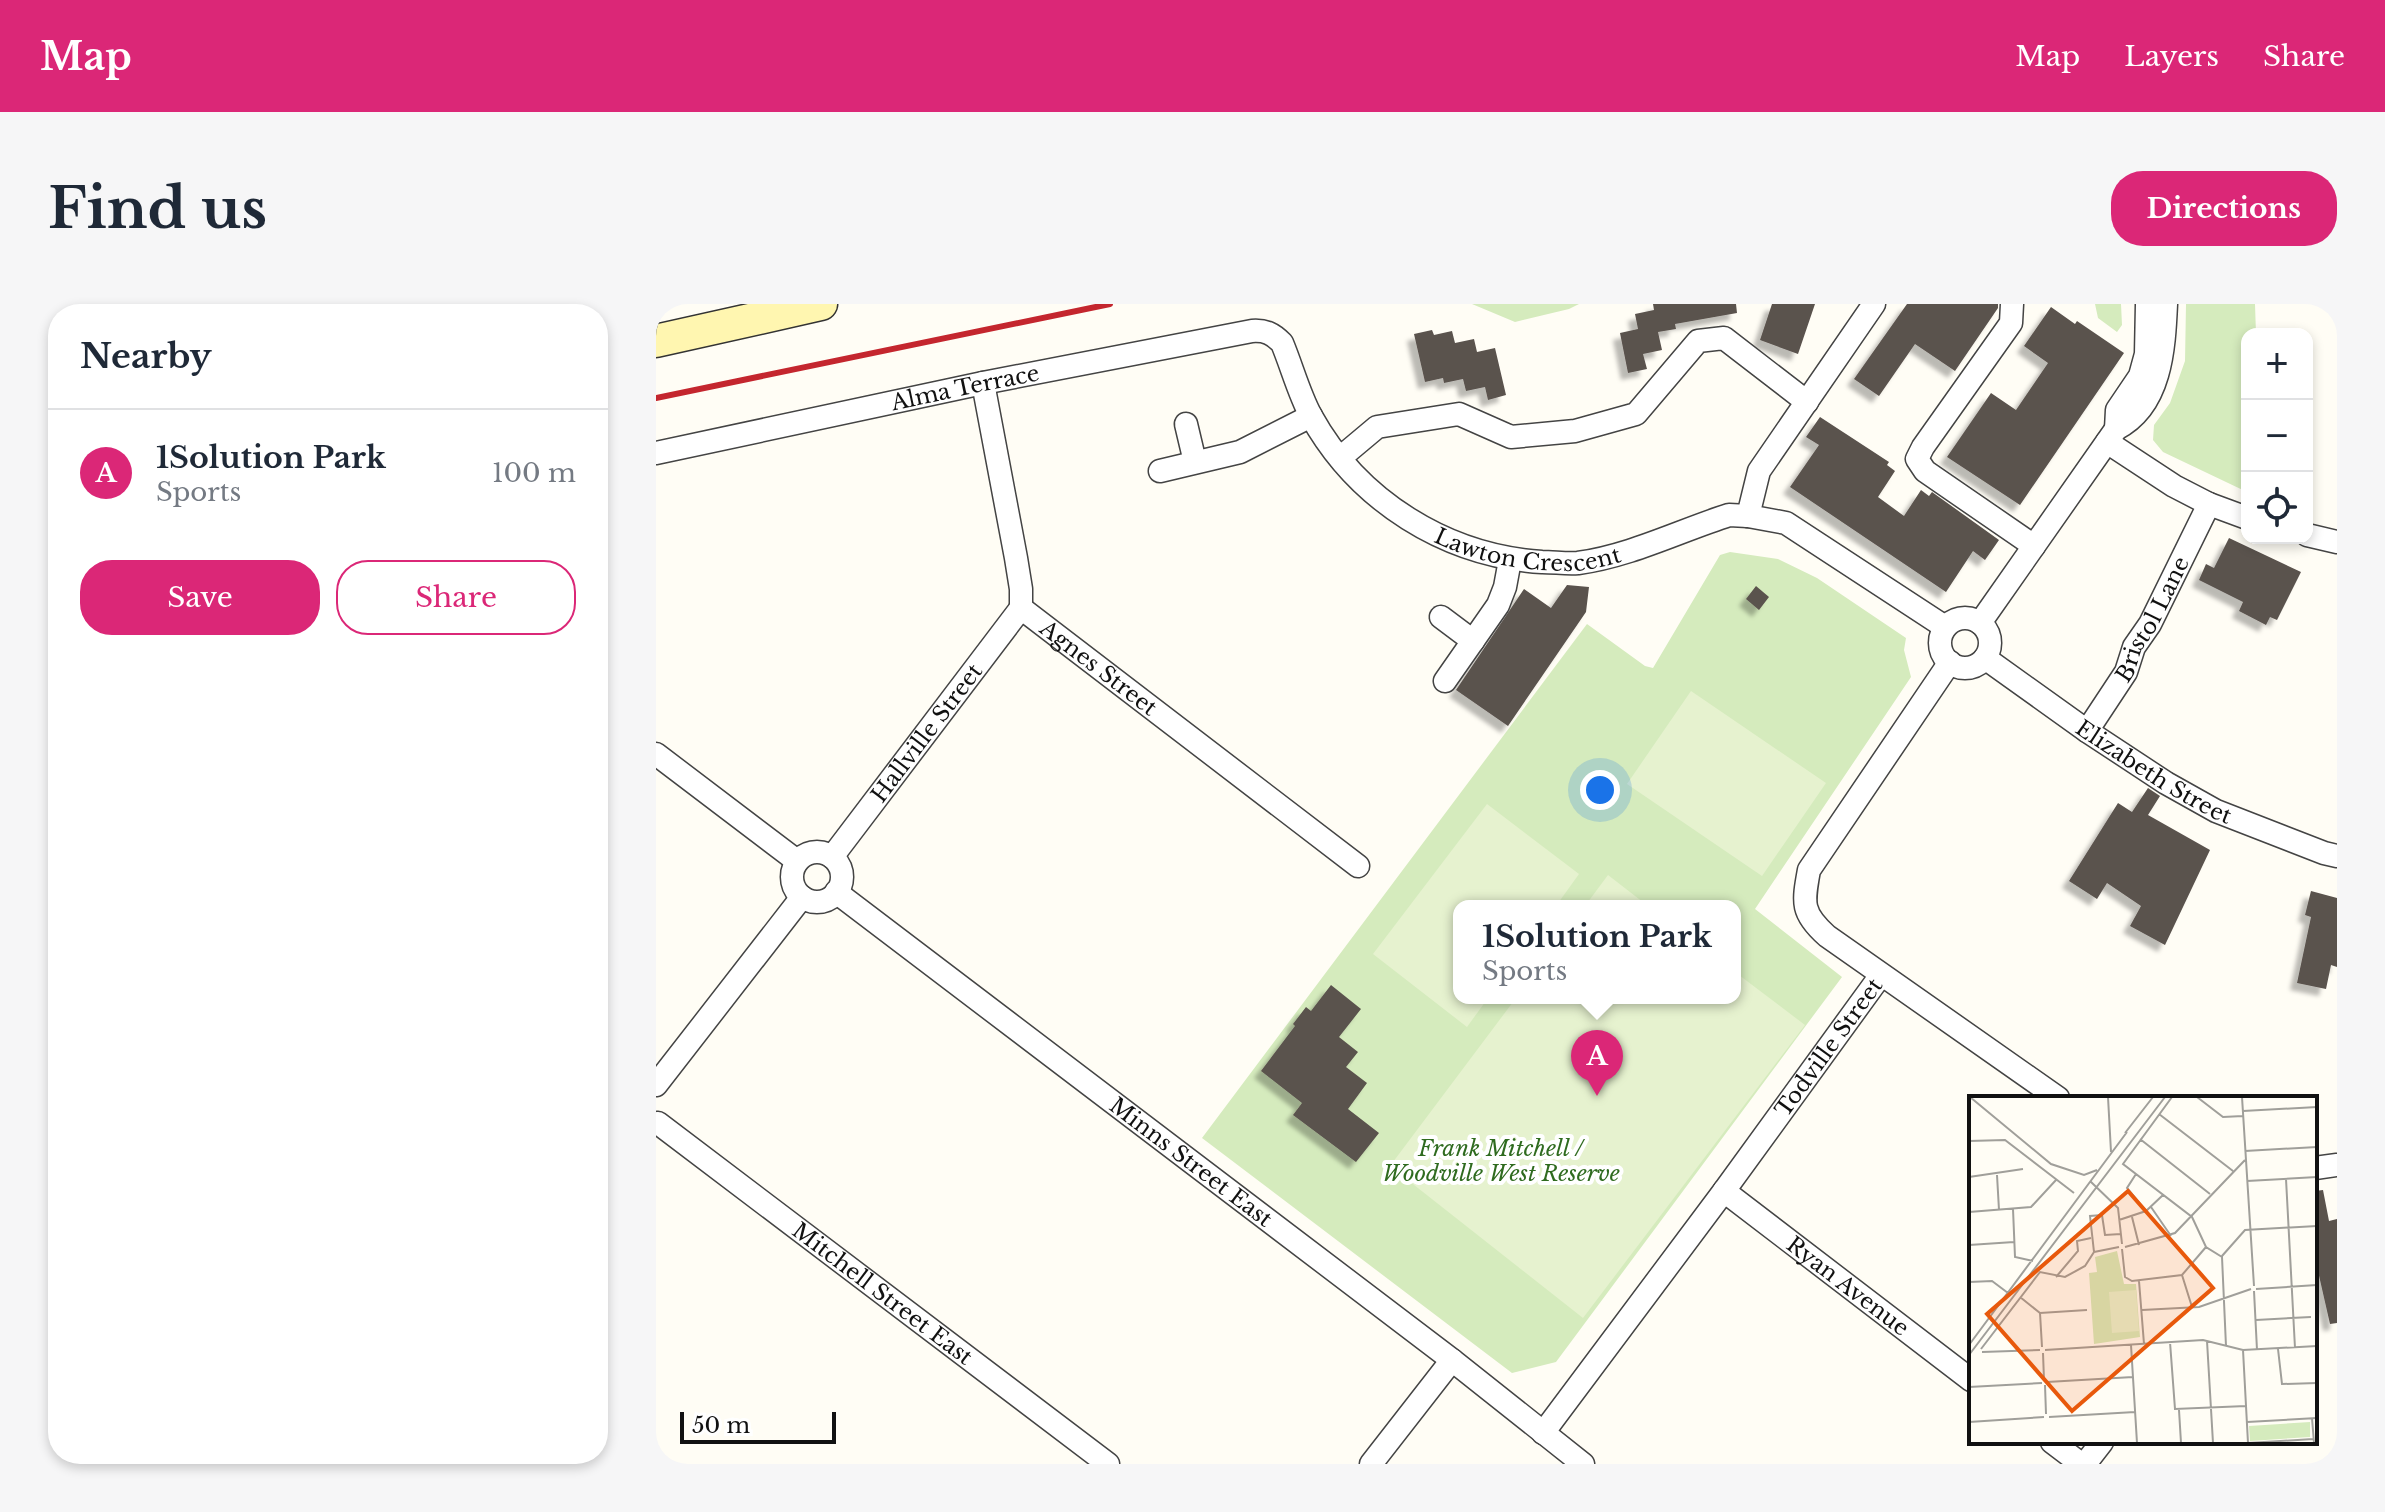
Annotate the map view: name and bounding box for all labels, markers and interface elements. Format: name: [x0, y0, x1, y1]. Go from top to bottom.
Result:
text: Map: [40, 33, 132, 80]
text: Map: [2015, 39, 2080, 74]
text: Layers: [2124, 39, 2219, 74]
text: Share: [2263, 39, 2345, 74]
button: Directions: [2111, 171, 2337, 246]
text: Find us: [48, 174, 267, 243]
map controls: [2241, 328, 2313, 544]
button: +: [2241, 328, 2313, 400]
text: Nearby: [80, 335, 212, 377]
street label: Alma Terrace: [888, 359, 1042, 417]
button: −: [2241, 400, 2313, 472]
text: 1Solution Park: [156, 439, 386, 476]
text: A: [95, 457, 117, 489]
text: 100 m: [492, 457, 576, 489]
button: locate: [2241, 472, 2313, 544]
text: Sports: [156, 476, 241, 508]
street label: Lawton Crescent: [1430, 522, 1624, 578]
street label: Bristol Lane: [2110, 552, 2195, 687]
button: Save: [80, 560, 320, 635]
button: Share: [336, 560, 576, 635]
street label: Agnes Street: [1034, 614, 1163, 722]
street label: Hallville Street: [865, 658, 988, 808]
street label: Elizabeth Street: [2070, 714, 2236, 830]
your location: [1580, 770, 1620, 810]
popup: [1453, 900, 1741, 1004]
text: 1Solution Park: [1482, 918, 1712, 955]
text: Sports: [1482, 955, 1567, 987]
street label: Todville Street: [1770, 972, 1889, 1122]
pin: A: [1571, 1030, 1623, 1096]
street label: Minns Street East: [1104, 1092, 1278, 1233]
inset map: [1969, 1096, 2317, 1444]
park label: Frank Mitchell / Woodville West Reserve: [1382, 1135, 1620, 1187]
street label: Mitchell Street East: [787, 1217, 978, 1371]
street label: Ryan Avenue: [1781, 1231, 1914, 1342]
scale bar: [680, 1408, 836, 1444]
text: 50 m: [692, 1412, 750, 1439]

